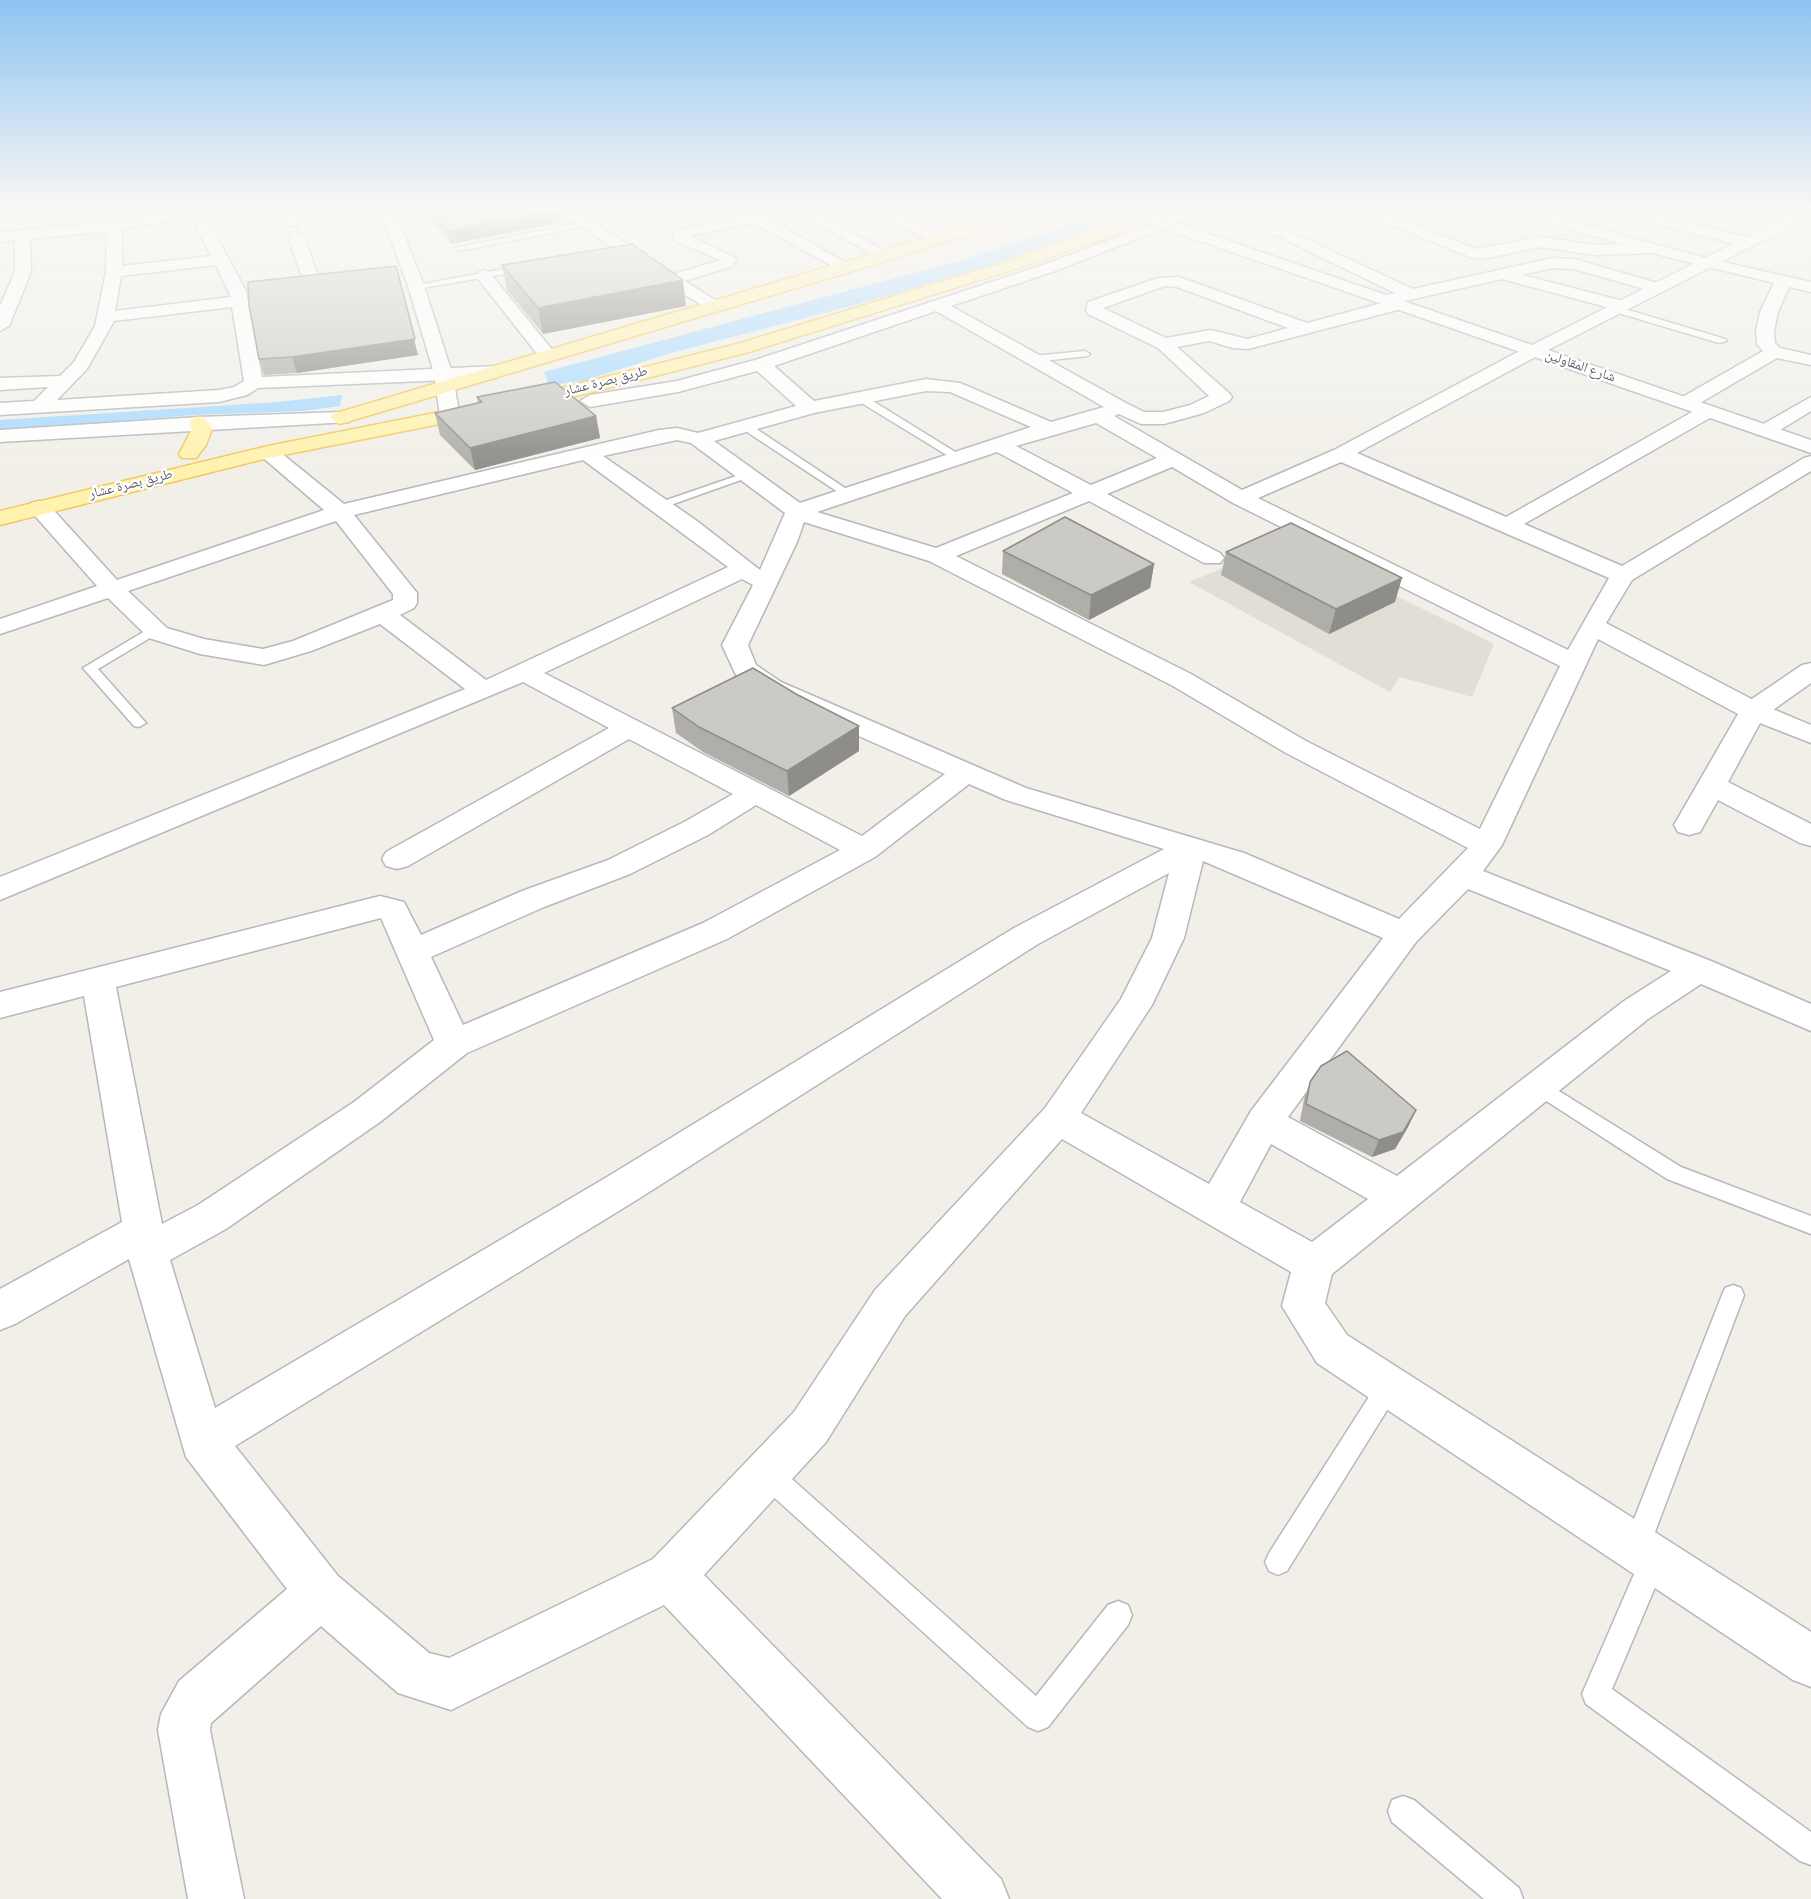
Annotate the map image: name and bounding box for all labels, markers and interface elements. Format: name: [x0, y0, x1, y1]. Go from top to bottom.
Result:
street label: شارع المقاولين: [1543, 347, 1617, 387]
street label: طريق بصرة عشار: [562, 363, 650, 401]
street label: طريق بصرة عشار: [87, 466, 175, 504]

